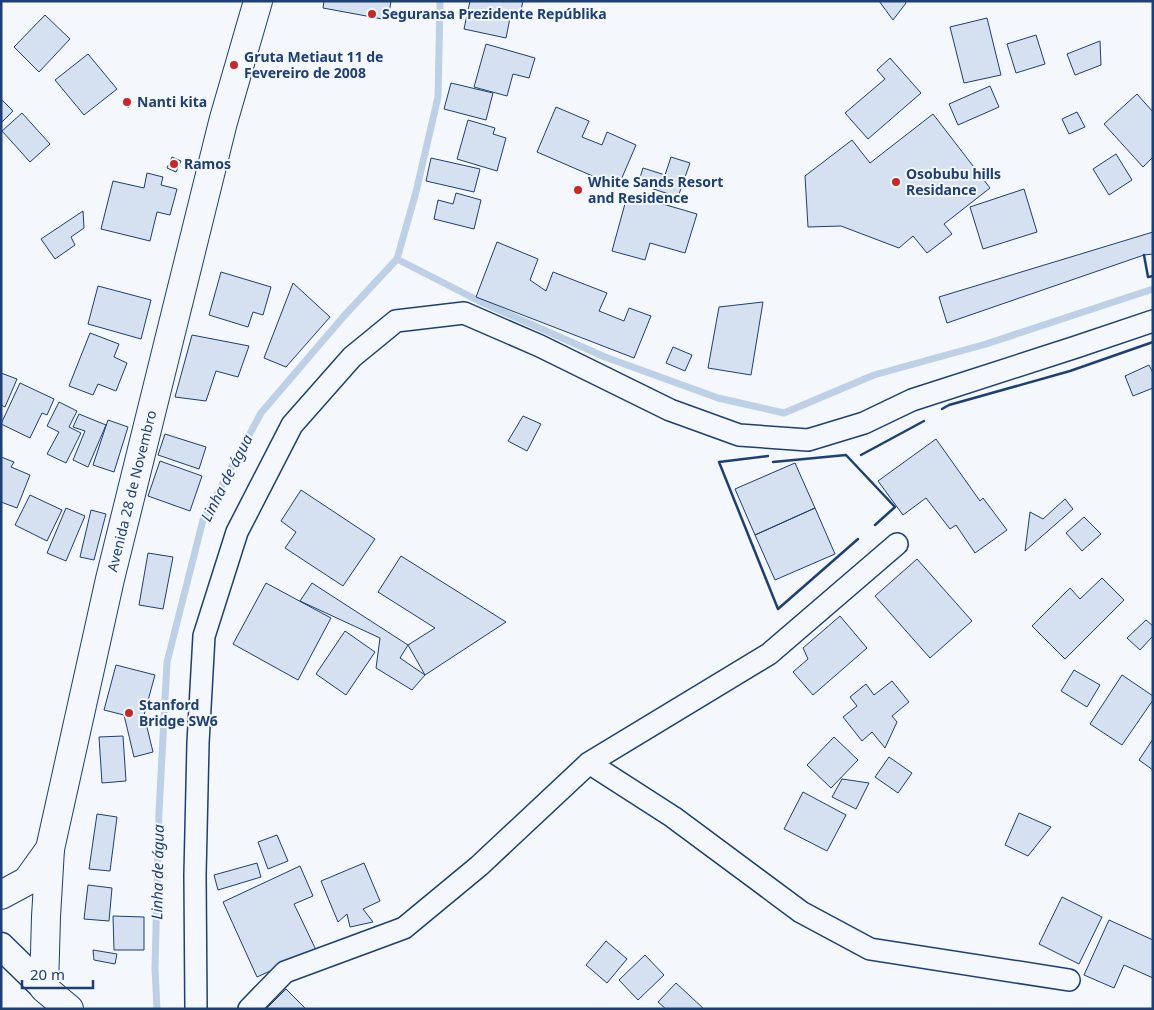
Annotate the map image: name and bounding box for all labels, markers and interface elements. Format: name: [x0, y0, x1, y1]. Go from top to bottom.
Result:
place label: Seguransa Prezidente Repúblika: [382, 4, 607, 23]
marker: Seguransa Prezidente Repúblika: [366, 8, 378, 20]
place label: Gruta Metiaut 11 de Fevereiro de 2008: [244, 47, 383, 82]
marker: Gruta Metiaut 11 de Fevereiro de 2008: [228, 59, 240, 71]
place label: Nanti kita: [137, 92, 207, 111]
marker: Nanti kita: [121, 96, 133, 108]
place label: Ramos: [184, 154, 231, 173]
marker: Ramos: [168, 158, 180, 170]
place label: Osobubu hills Residance: [906, 164, 1001, 199]
place label: White Sands Resort and Residence: [588, 172, 723, 207]
marker: Osobubu hills Residance: [890, 176, 902, 188]
marker: White Sands Resort and Residence: [572, 184, 584, 196]
street label: Avenida 28 de Novembro: [102, 408, 160, 574]
water label: Linha de água: [196, 430, 257, 525]
place label: Stanford Bridge SW6: [139, 695, 218, 730]
marker: Stanford Bridge SW6: [123, 707, 135, 719]
water label: Linha de água: [146, 824, 168, 920]
scale bar: [22, 958, 94, 990]
text: 20 m: [30, 964, 65, 984]

